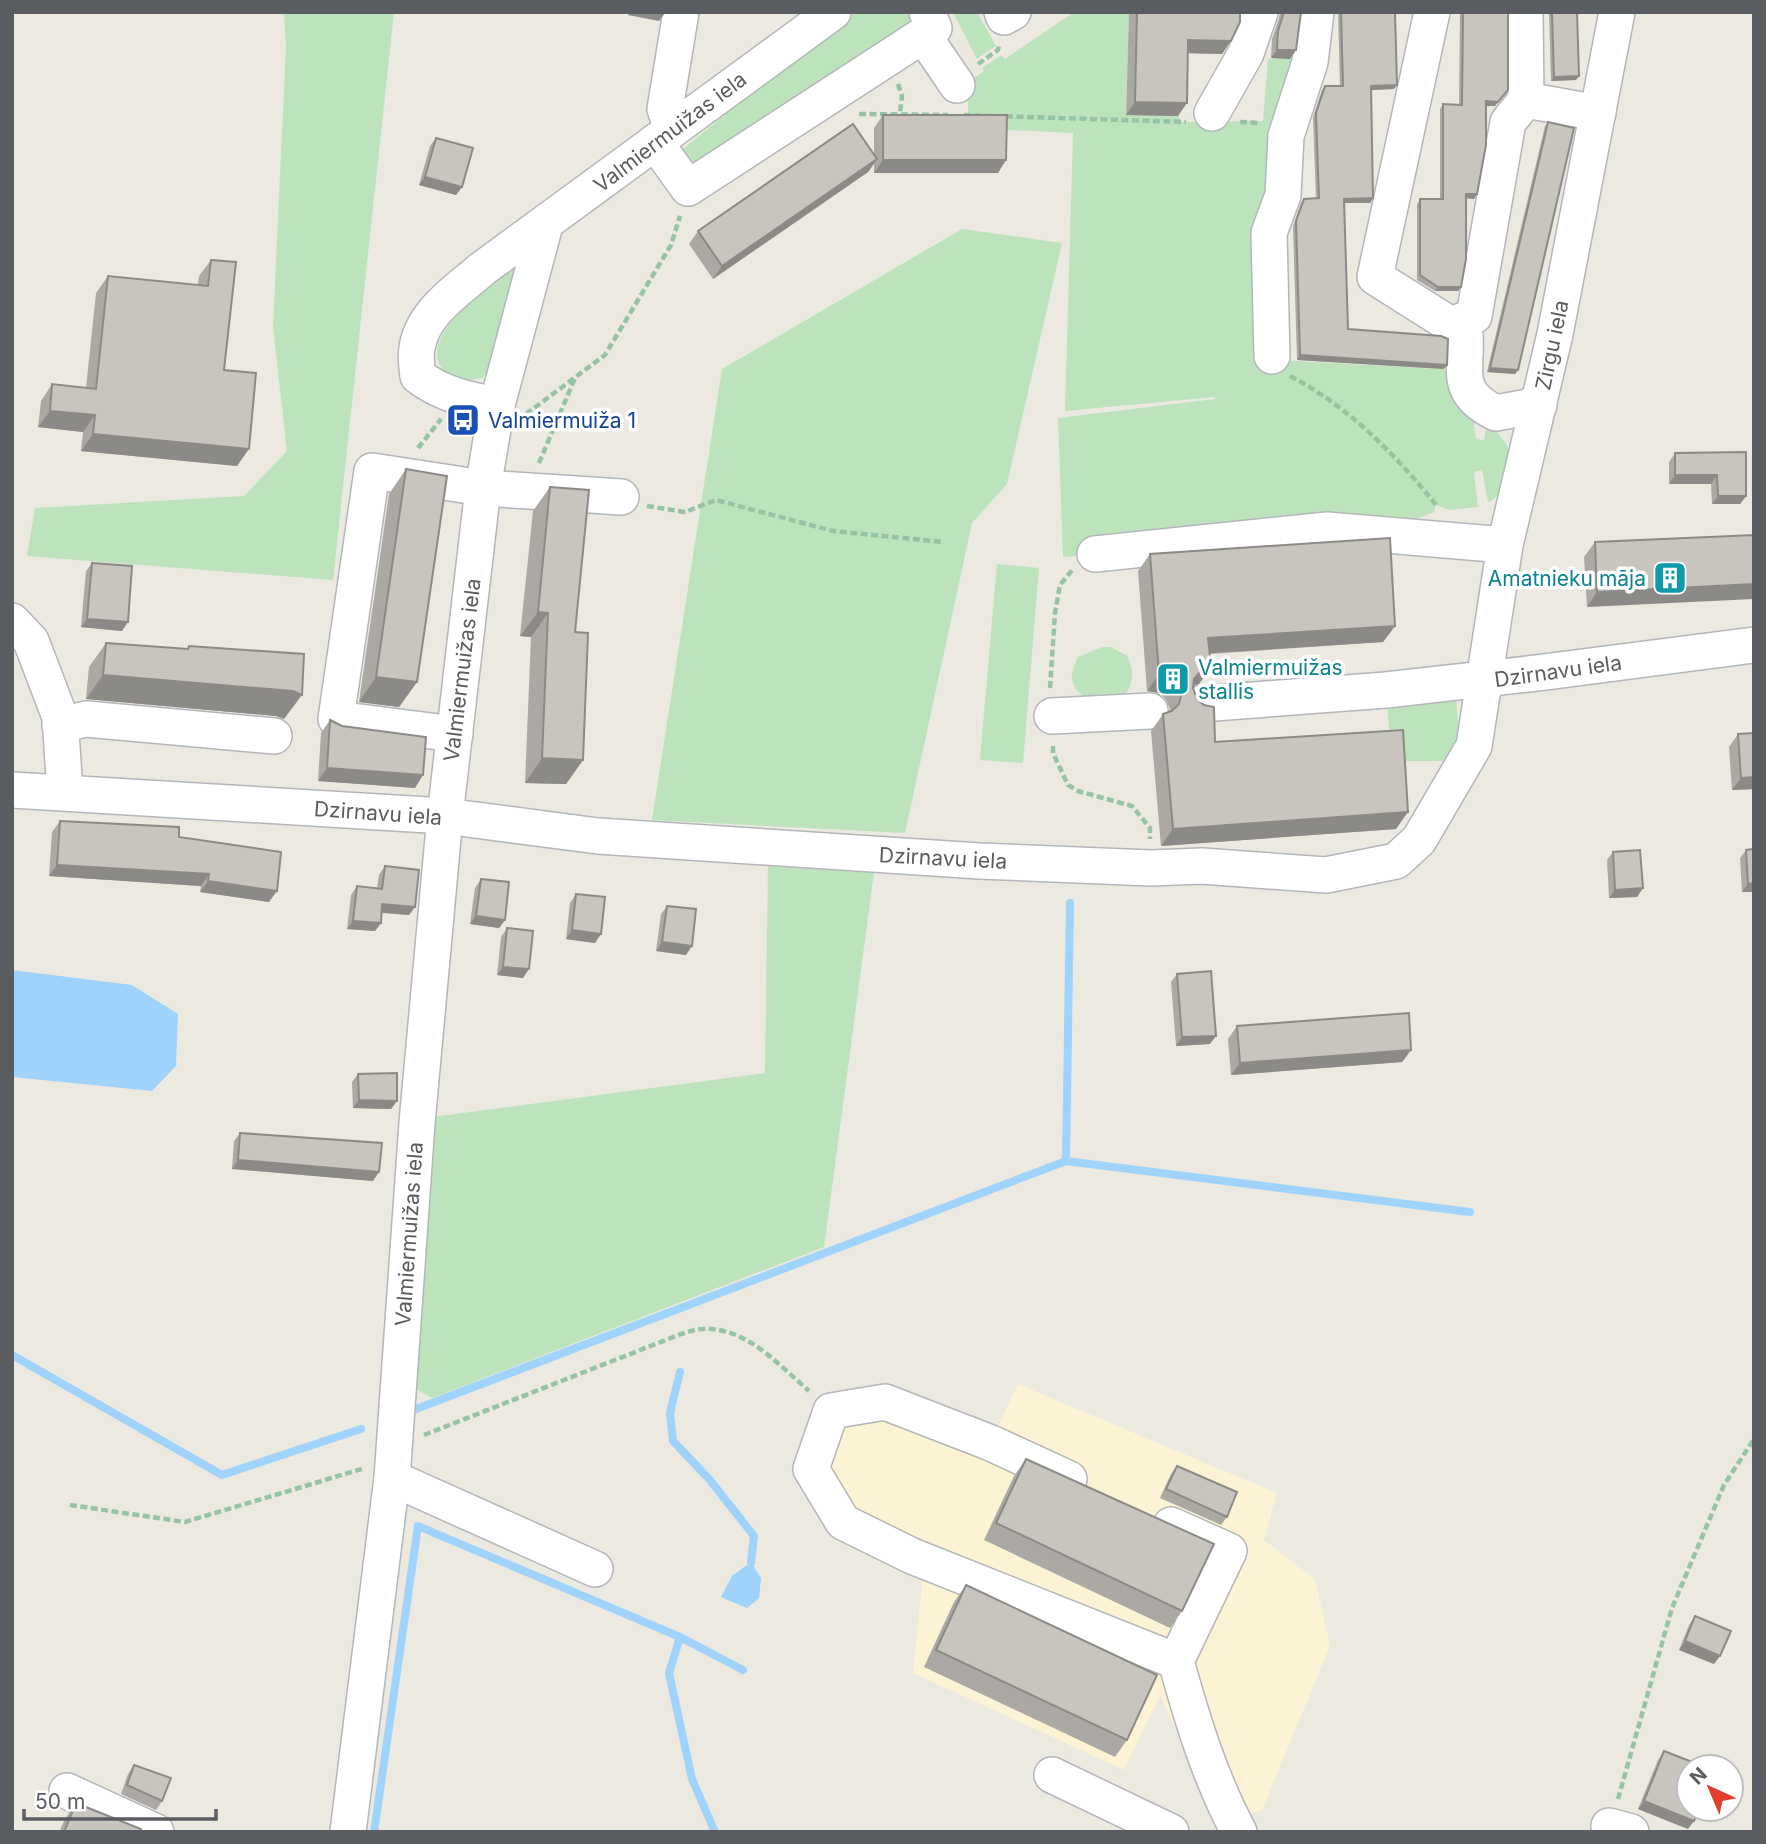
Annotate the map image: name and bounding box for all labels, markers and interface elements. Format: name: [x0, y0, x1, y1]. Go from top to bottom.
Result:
street label: Valmiermuižas iela: [589, 66, 751, 198]
street label: Zirgu iela: [1530, 298, 1574, 392]
bus stop icon: Valmiermuiža 1: [444, 401, 482, 439]
place label: Valmiermuiža 1: [488, 408, 636, 433]
building icon: Amatnieku māja: [1651, 559, 1689, 597]
place label: Amatnieku māja: [1488, 566, 1646, 591]
street label: Valmiermuižas iela: [438, 577, 486, 763]
street label: Dzirnavu iela: [1493, 650, 1623, 692]
place label: Valmiermuižas stallis: [1198, 655, 1343, 704]
building icon: Valmiermuižas stallis: [1154, 660, 1192, 698]
street label: Dzirnavu iela: [313, 796, 443, 830]
street label: Dzirnavu iela: [878, 842, 1008, 874]
street label: Valmiermuižas iela: [390, 1141, 428, 1327]
north arrow: [1675, 1753, 1745, 1823]
text: N: [1685, 1763, 1712, 1789]
scale bar: [24, 1778, 217, 1822]
text: 50 m: [35, 1789, 85, 1814]

